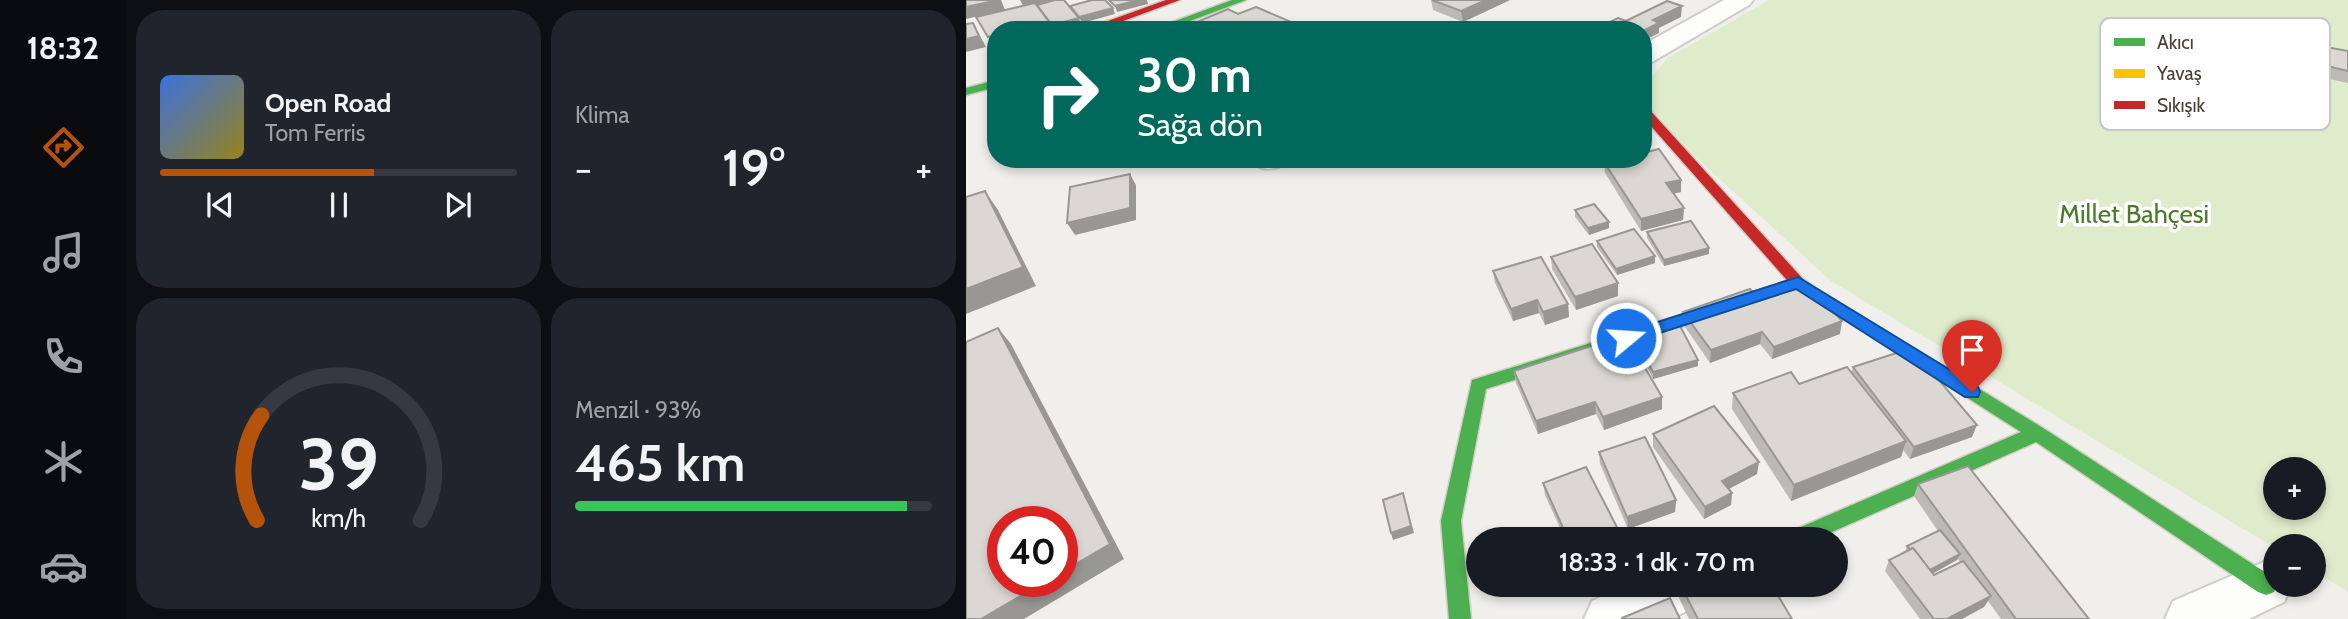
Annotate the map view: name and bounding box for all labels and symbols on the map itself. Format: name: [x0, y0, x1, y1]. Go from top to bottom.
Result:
legend: [2100, 18, 2330, 130]
text: Akıcı: [2157, 31, 2194, 54]
text: Yavaş: [2156, 62, 2202, 85]
text: Sıkışık: [2157, 94, 2205, 117]
park label: Millet Bahçesi: [2059, 198, 2209, 230]
position arrow: [1589, 301, 1663, 375]
pin: [1942, 320, 2002, 392]
speed limit sign: 40: [987, 506, 1078, 597]

